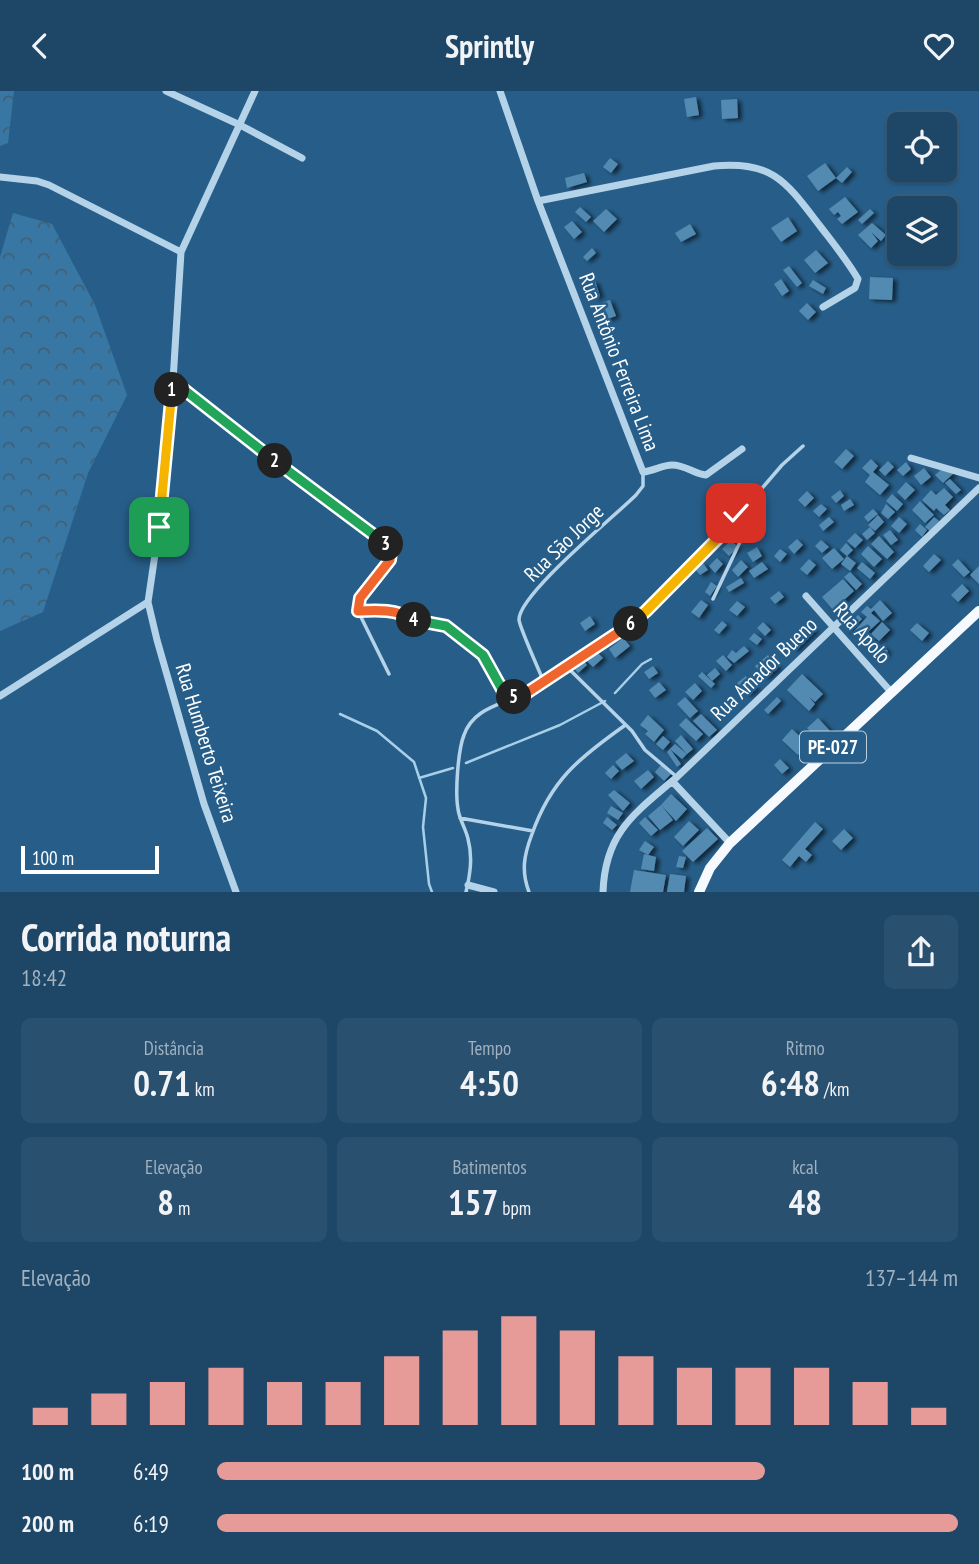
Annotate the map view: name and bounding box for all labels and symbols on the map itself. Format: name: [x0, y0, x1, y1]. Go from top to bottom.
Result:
street label: Rua Antônio Ferreira Lima: [573, 269, 666, 455]
pin: 1: [154, 373, 190, 407]
pin: 2: [258, 443, 292, 479]
pin: [706, 483, 766, 543]
pin: [129, 497, 189, 557]
street label: Rua São Jorge: [518, 498, 609, 587]
pin: 3: [368, 526, 404, 561]
street label: Rua Apolo: [828, 596, 897, 669]
pin: 4: [396, 603, 432, 637]
pin: 6: [614, 607, 648, 641]
street label: Rua Amador Bueno: [705, 611, 823, 726]
street label: Rua Humberto Teixeira: [169, 660, 243, 826]
pin: 5: [496, 679, 532, 715]
road number: PE-027: [800, 731, 866, 762]
scale bar: [21, 843, 159, 875]

